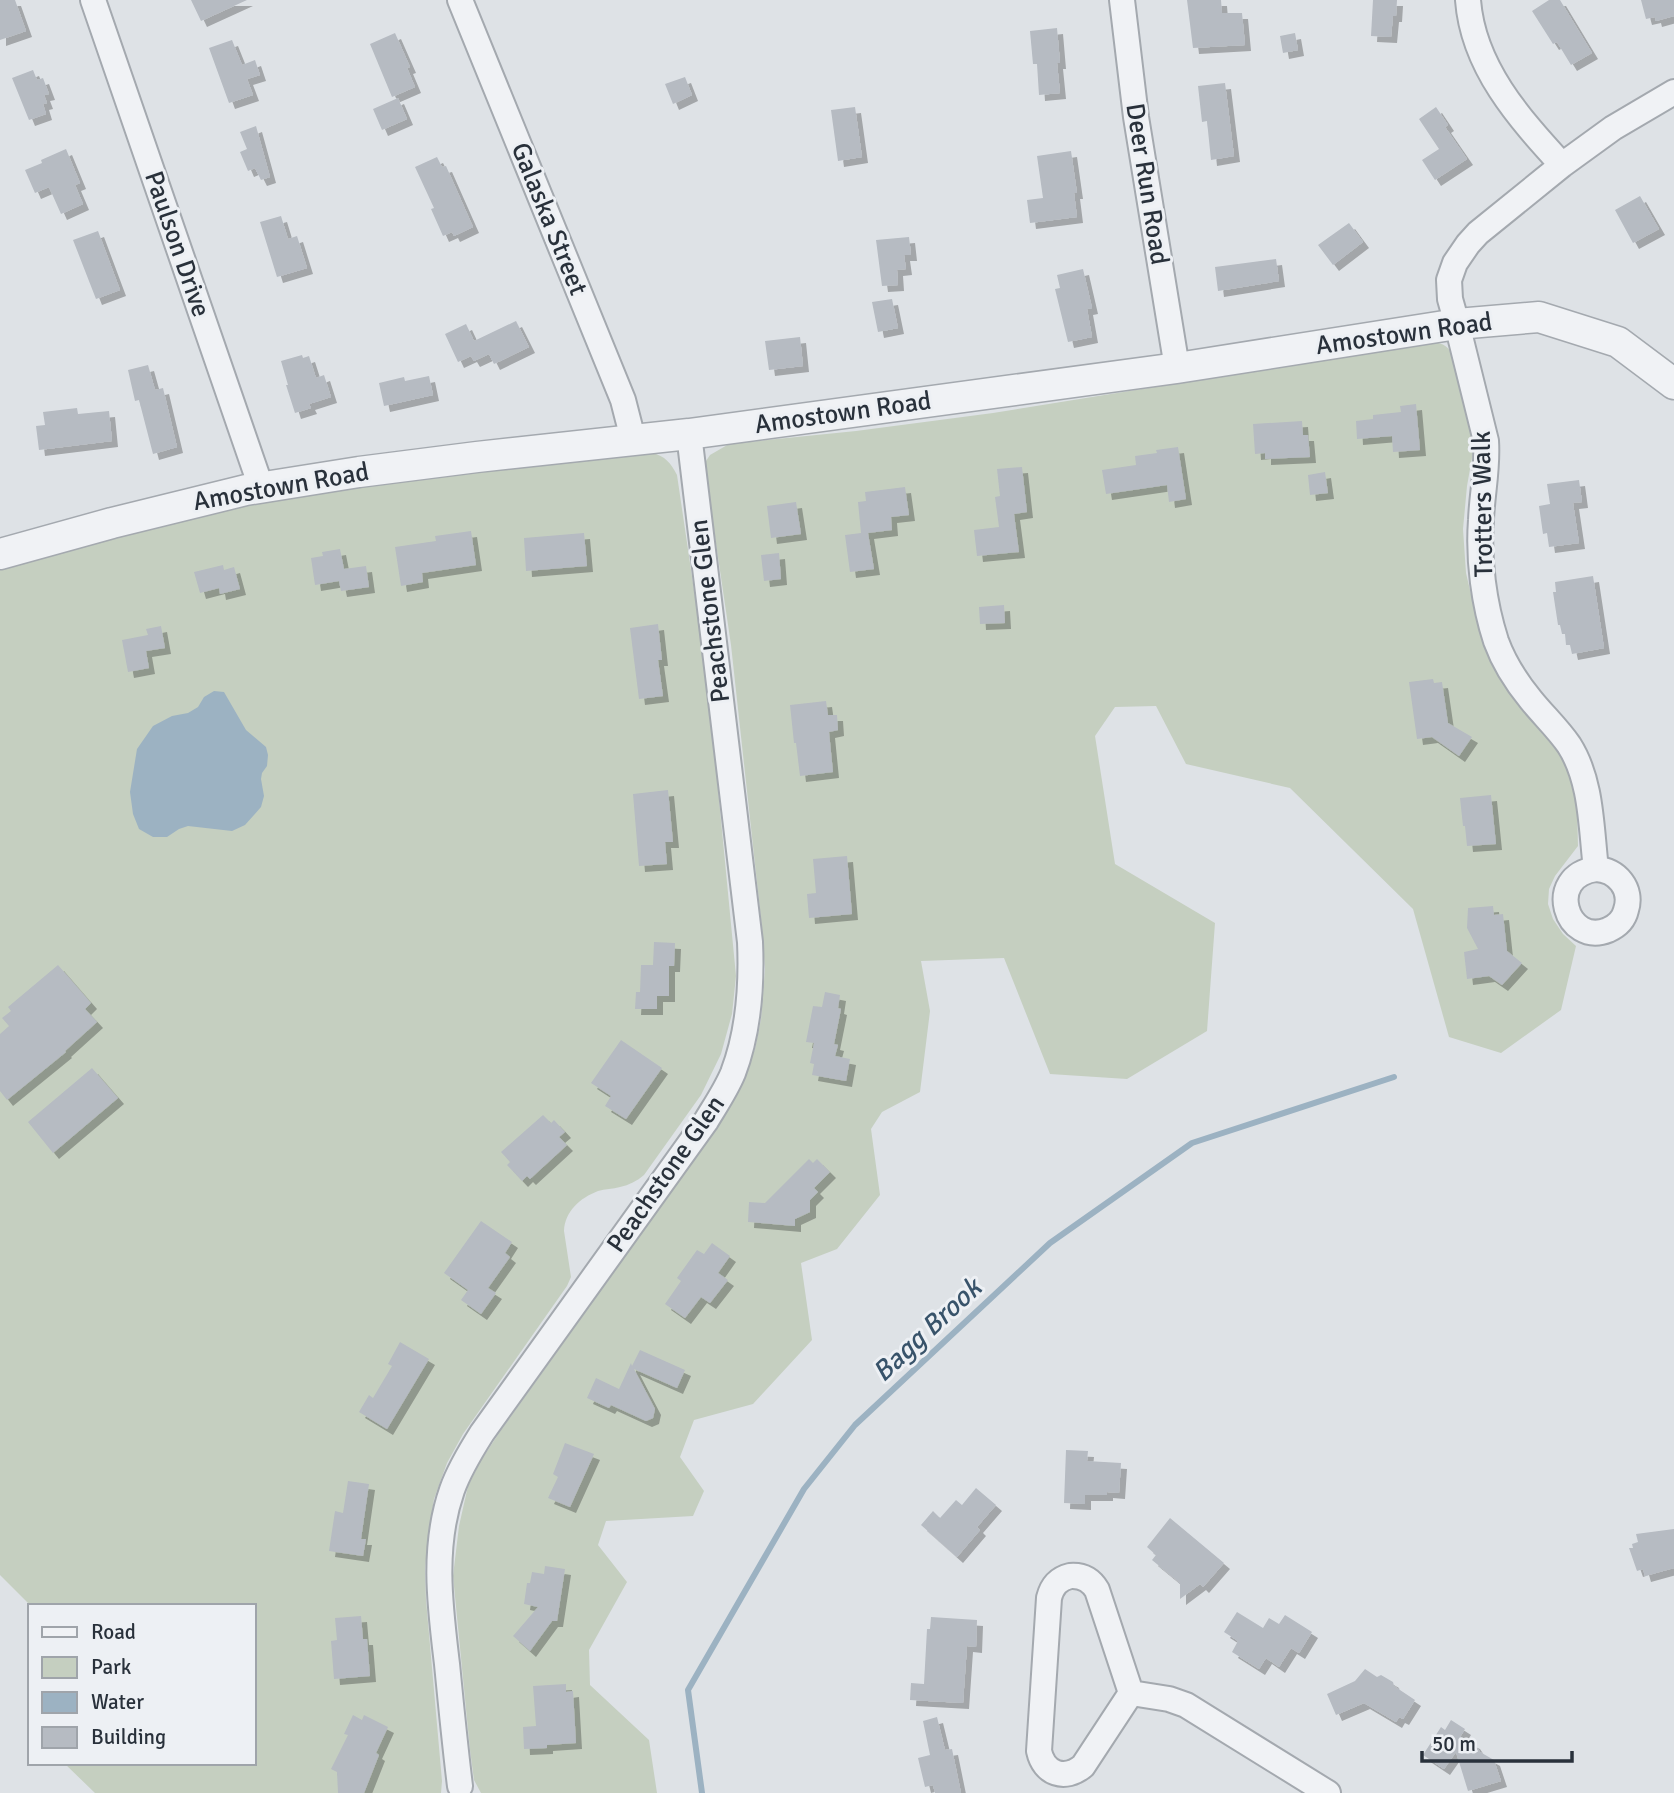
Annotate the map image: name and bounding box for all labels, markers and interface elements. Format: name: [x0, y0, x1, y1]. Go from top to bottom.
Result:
street label: Deer Run Road: [1118, 101, 1176, 267]
street label: Galaska Street: [504, 138, 594, 300]
street label: Paulson Drive: [137, 167, 217, 321]
street label: Amostown Road: [1314, 306, 1494, 362]
street label: Amostown Road: [753, 385, 933, 441]
street label: Trotters Walk: [1466, 430, 1500, 578]
street label: Amostown Road: [191, 456, 371, 518]
street label: Peachstone Glen: [683, 517, 737, 705]
street label: Peachstone Glen: [600, 1089, 732, 1259]
water label: Bagg Brook: [866, 1269, 991, 1389]
legend: [28, 1604, 256, 1765]
text: Road: [91, 1619, 136, 1645]
text: Park: [91, 1654, 132, 1680]
text: Water: [91, 1689, 144, 1715]
scale bar: [1422, 1720, 1572, 1764]
text: Building: [91, 1724, 166, 1750]
text: 50 m: [1432, 1731, 1476, 1757]

